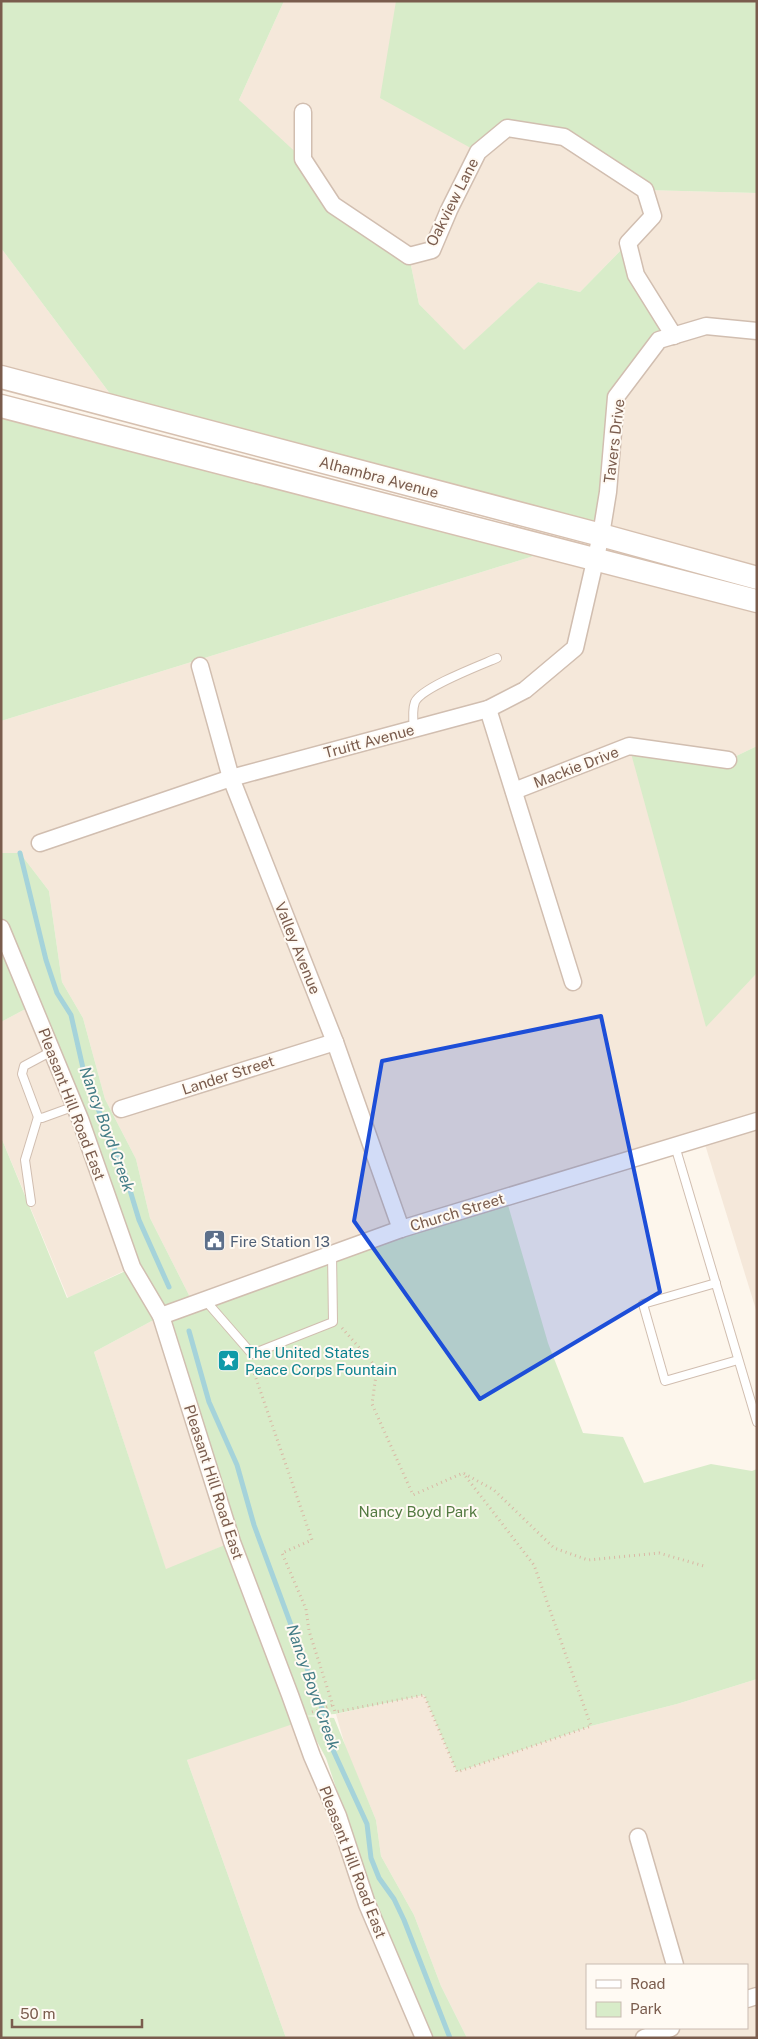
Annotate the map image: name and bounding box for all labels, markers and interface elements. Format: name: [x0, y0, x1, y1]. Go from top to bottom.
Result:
street label: Oakview Lane: [422, 155, 482, 249]
street label: Tavers Drive: [600, 398, 628, 484]
street label: Alhambra Avenue: [317, 453, 441, 501]
street label: Truitt Avenue: [322, 721, 416, 761]
street label: Mackie Drive: [531, 743, 621, 791]
street label: Valley Avenue: [272, 899, 324, 997]
street label: Pleasant Hill Road East: [35, 1025, 109, 1183]
street label: Lander Street: [180, 1052, 276, 1098]
water label: Nancy Boyd Creek: [76, 1064, 139, 1195]
street label: Church Street: [408, 1190, 506, 1234]
public building icon: Fire Station 13: [202, 1229, 226, 1253]
place label: Fire Station 13: [230, 1233, 330, 1250]
place label: The United States Peace Corps Fountain: [245, 1344, 397, 1378]
place icon: The United States Peace Corps Fountain: [217, 1349, 241, 1373]
street label: Pleasant Hill Road East: [181, 1402, 247, 1562]
park label: Nancy Boyd Park: [359, 1503, 477, 1520]
water label: Nancy Boyd Creek: [283, 1622, 344, 1753]
street label: Pleasant Hill Road East: [316, 1783, 390, 1941]
legend: [586, 1964, 748, 2029]
text: Road: [630, 1975, 666, 1992]
scale bar: [12, 1996, 142, 2028]
text: Park: [630, 2000, 662, 2017]
text: 50 m: [20, 2005, 55, 2022]

